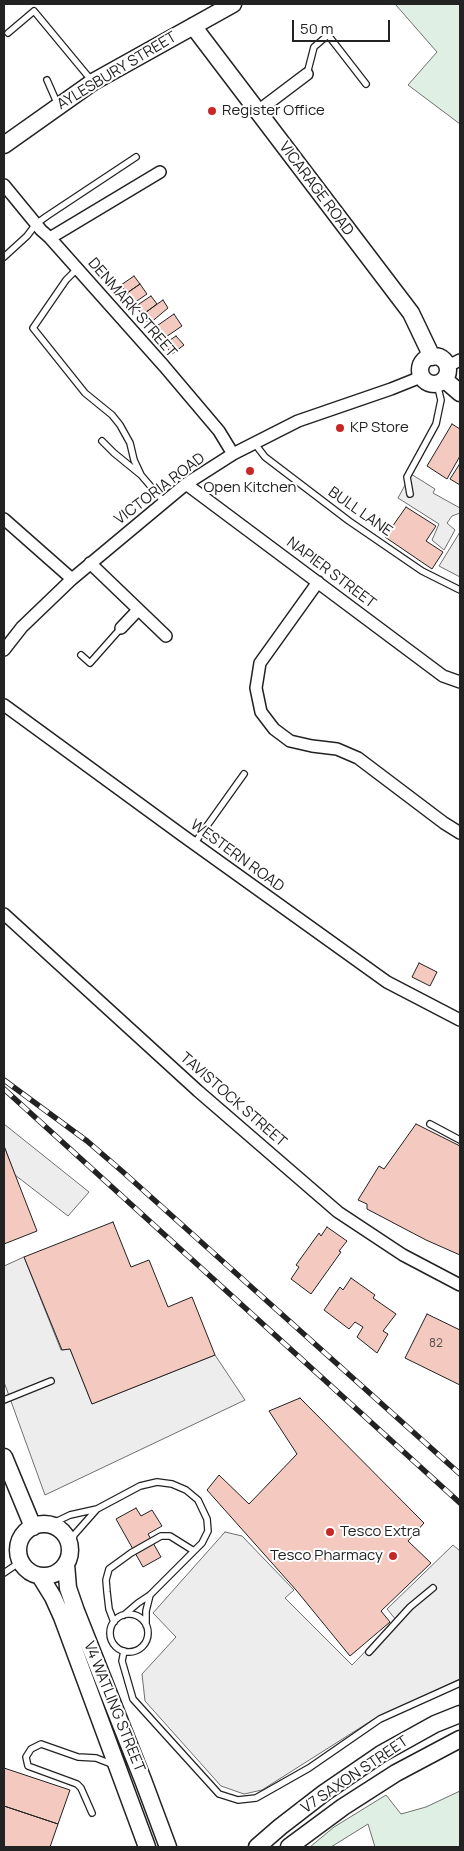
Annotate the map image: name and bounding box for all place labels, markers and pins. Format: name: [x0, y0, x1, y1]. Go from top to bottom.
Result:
place label: Register Office: [222, 102, 325, 120]
marker: Register Office: [206, 105, 218, 117]
place label: KP Store: [350, 419, 409, 437]
marker: KP Store: [334, 422, 346, 434]
marker: Open Kitchen: [244, 465, 256, 477]
place label: Open Kitchen: [204, 479, 296, 497]
place label: Tesco Extra: [340, 1523, 420, 1541]
marker: Tesco Extra: [324, 1526, 336, 1538]
place label: Tesco Pharmacy: [270, 1547, 383, 1565]
marker: Tesco Pharmacy: [387, 1550, 399, 1562]

